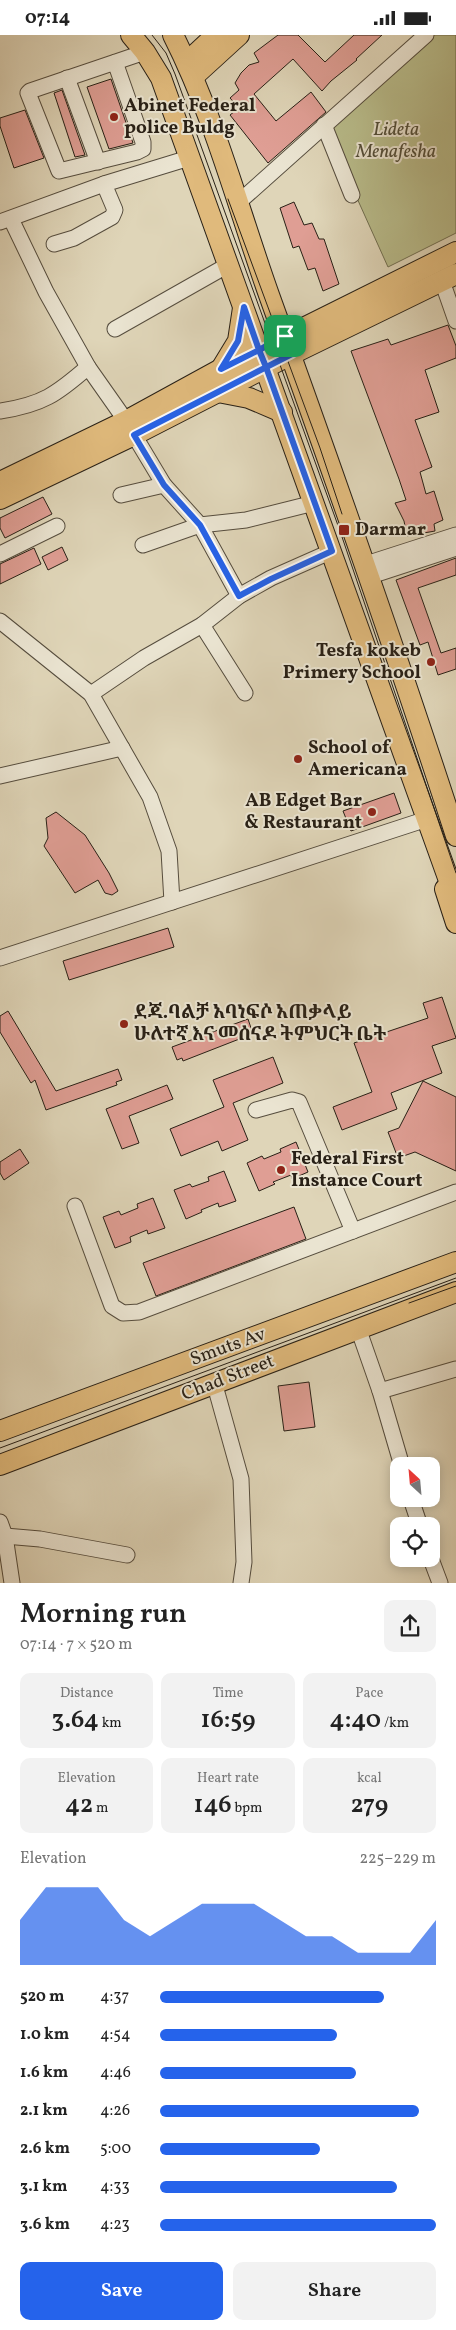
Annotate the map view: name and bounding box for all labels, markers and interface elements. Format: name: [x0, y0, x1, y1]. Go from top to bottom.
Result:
text: 07:14: [25, 5, 70, 31]
place label: Abinet Federal police Buldg: [124, 93, 256, 141]
marker: Abinet Federal police Buldg: [108, 111, 120, 123]
park label: Lideta Menafesha: [355, 117, 436, 165]
pin: [264, 315, 306, 357]
icon: arrive: [271, 322, 299, 350]
place label: Darmar: [355, 517, 426, 543]
marker: Darmar: [337, 523, 351, 537]
place label: Tesfa kokeb Primery School: [283, 638, 421, 686]
marker: Tesfa kokeb Primery School: [425, 656, 437, 668]
place label: School of Americana: [308, 735, 407, 783]
marker: School of Americana: [292, 753, 304, 765]
place label: AB Edget Bar & Restaurant: [244, 788, 362, 836]
marker: AB Edget Bar & Restaurant: [366, 806, 378, 818]
place label: ደጃ.ባልቻ አባነፍሶ አጠቃላይ ሁለተኛ እና መሰናዶ ትምህርት ቤት: [134, 1000, 386, 1048]
marker: ደጃ.ባልቻ አባነፍሶ አጠቃላይ ሁለተኛ እና መሰናዶ ትምህርት ቤት: [118, 1018, 130, 1030]
place label: Federal First Instance Court: [291, 1146, 422, 1194]
marker: Federal First Instance Court: [275, 1164, 287, 1176]
street label: Smuts Av: [186, 1321, 270, 1373]
street label: Chad Street: [178, 1348, 278, 1408]
north arrow: [390, 1457, 440, 1507]
map controls: [390, 1457, 440, 1567]
button: locate: [390, 1517, 440, 1567]
text: Morning run: [20, 1595, 187, 1634]
button: share: [384, 1600, 436, 1652]
text: 07:14 · 7 × 520 m: [20, 1634, 133, 1656]
text: Distance: [60, 1684, 113, 1703]
text: Time: [213, 1684, 243, 1703]
text: Pace: [355, 1684, 383, 1703]
text: 3.64: [52, 1703, 99, 1738]
text: 16:59: [200, 1703, 256, 1738]
text: 4:40: [330, 1703, 381, 1738]
text: km: [99, 1714, 122, 1733]
text: /km: [381, 1714, 409, 1733]
text: Elevation: [58, 1769, 116, 1788]
text: Heart rate: [197, 1769, 259, 1788]
text: kcal: [357, 1769, 382, 1788]
text: 42: [65, 1788, 93, 1823]
text: 146: [194, 1788, 232, 1823]
text: 279: [350, 1788, 388, 1823]
text: m: [93, 1799, 108, 1818]
text: bpm: [232, 1799, 262, 1818]
text: Elevation: [20, 1848, 87, 1870]
text: 225–229 m: [359, 1848, 436, 1870]
text: 520 m: [20, 1986, 64, 2008]
text: 4:37: [100, 1986, 129, 2008]
text: 1.0 km: [20, 2024, 69, 2046]
text: 4:54: [100, 2024, 131, 2046]
text: 1.6 km: [20, 2062, 68, 2084]
text: 4:46: [100, 2062, 131, 2084]
text: 2.1 km: [20, 2100, 68, 2122]
text: 4:26: [100, 2100, 130, 2122]
text: 2.6 km: [20, 2138, 70, 2160]
text: 5:00: [100, 2138, 131, 2160]
text: 3.1 km: [20, 2176, 68, 2198]
text: 4:33: [100, 2176, 130, 2198]
text: 3.6 km: [20, 2214, 70, 2236]
text: 4:23: [100, 2214, 130, 2236]
button: Save: [20, 2262, 223, 2320]
button: Share: [233, 2262, 436, 2320]

